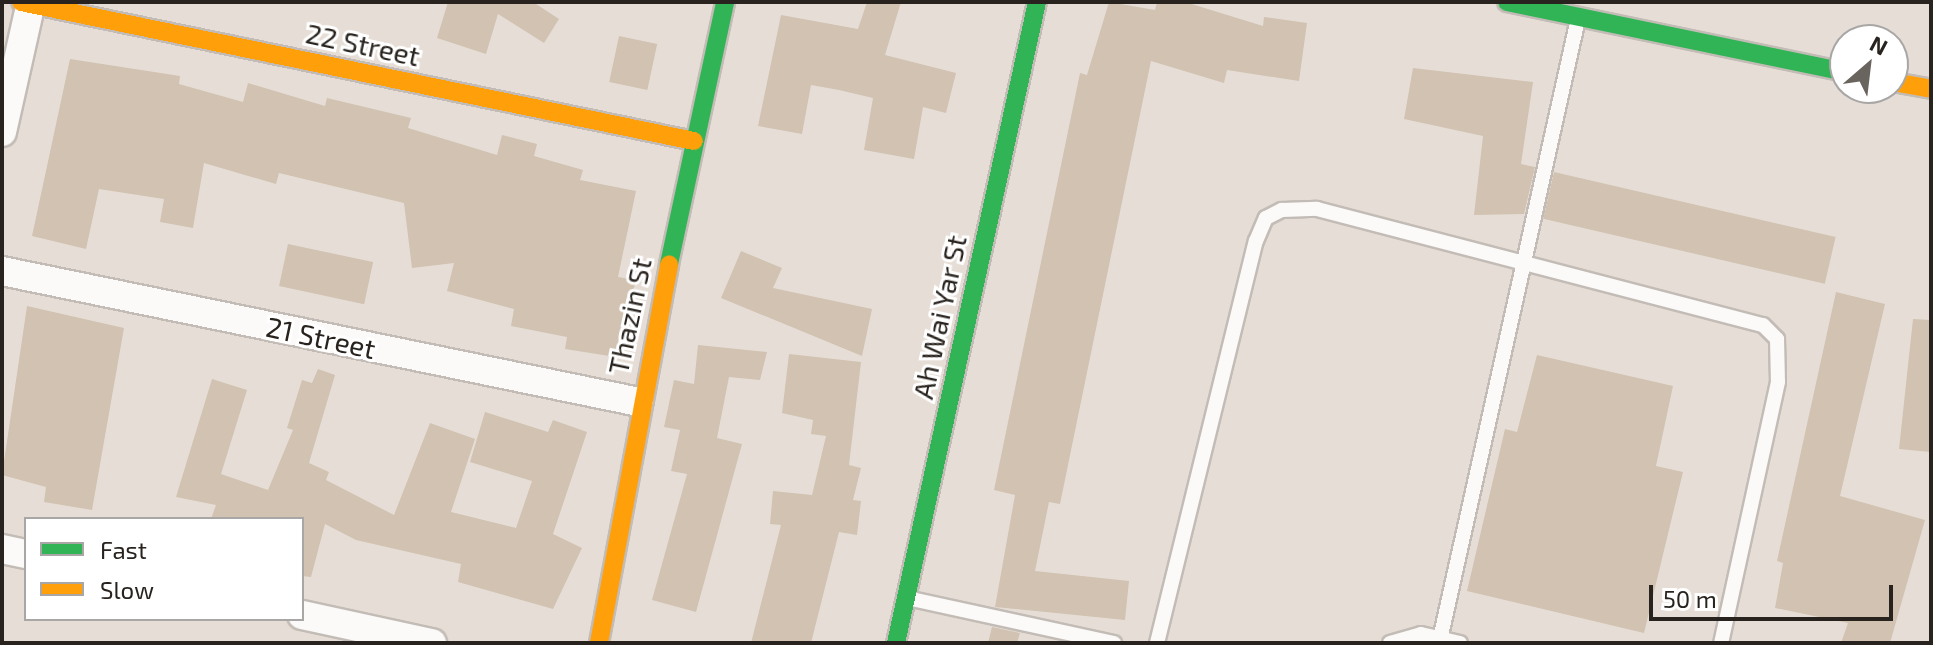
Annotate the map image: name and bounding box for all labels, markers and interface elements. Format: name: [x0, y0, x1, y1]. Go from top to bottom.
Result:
street label: 22 Street: [303, 16, 423, 72]
north arrow: [1829, 24, 1909, 104]
text: N: [1866, 29, 1892, 60]
street label: Ah Wai Yar St: [905, 231, 973, 403]
street label: Thazin St: [600, 255, 658, 377]
street label: 21 Street: [263, 309, 379, 365]
legend: [24, 517, 304, 621]
text: Fast: [100, 535, 147, 564]
scale bar: [1653, 569, 1897, 619]
text: Slow: [100, 575, 154, 604]
text: 50 m: [1663, 584, 1717, 613]

